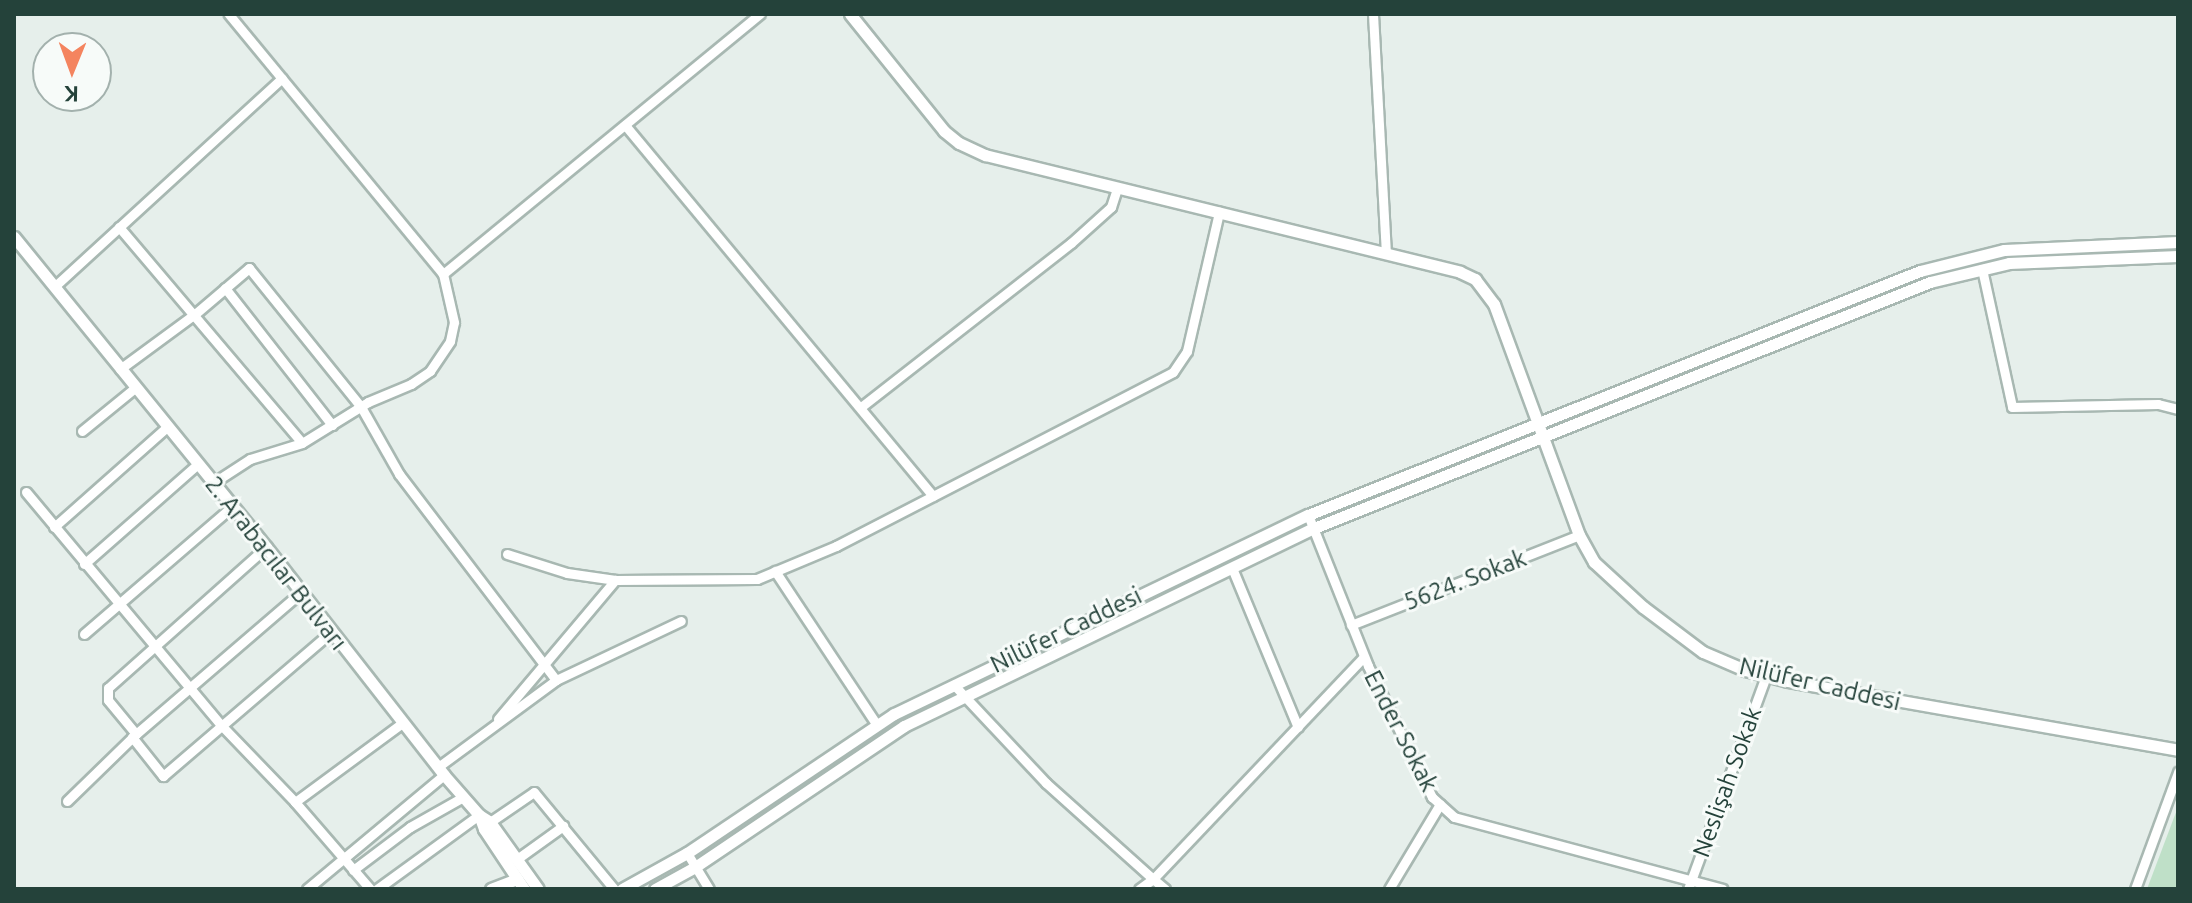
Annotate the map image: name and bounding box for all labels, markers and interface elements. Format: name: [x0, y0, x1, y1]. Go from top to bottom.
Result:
north arrow: [32, 32, 112, 112]
text: K: [64, 82, 79, 107]
street label: 2. Arabacılar Bulvarı: [199, 470, 353, 656]
street label: 5624. Sokak: [1400, 543, 1530, 617]
street label: Nilüfer Caddesi: [986, 581, 1146, 679]
street label: Nilüfer Caddesi: [1737, 651, 1903, 717]
street label: Ender Sokak: [1358, 666, 1444, 796]
street label: Neslişah Sokak: [1686, 703, 1768, 861]

